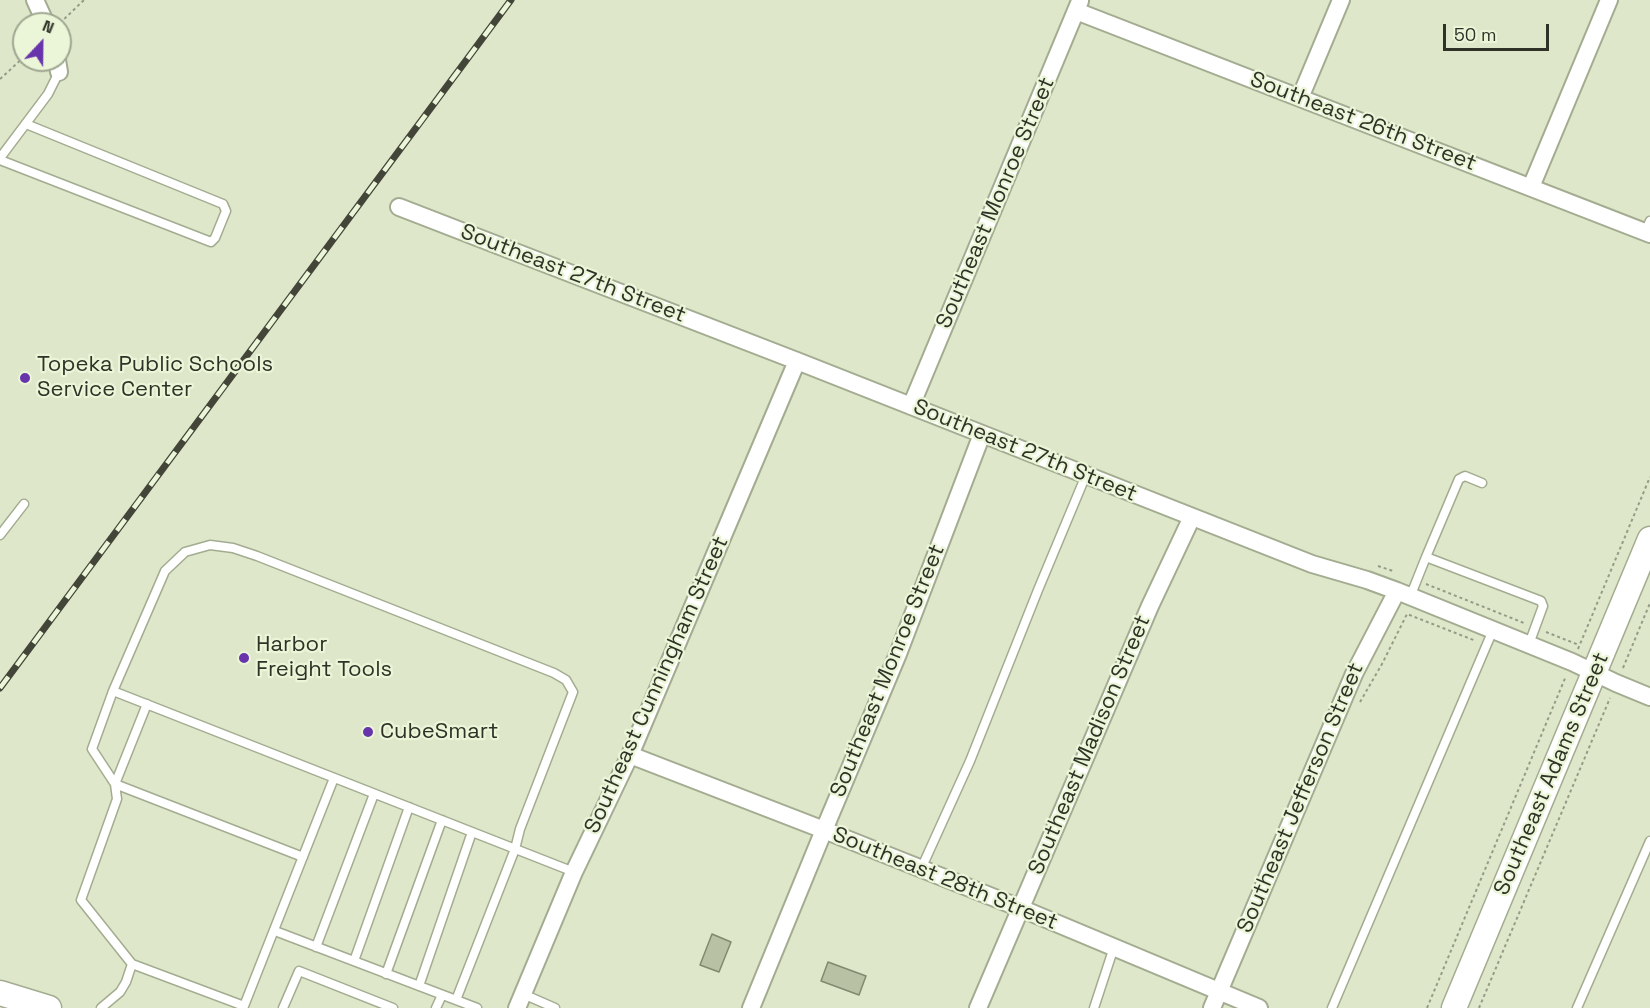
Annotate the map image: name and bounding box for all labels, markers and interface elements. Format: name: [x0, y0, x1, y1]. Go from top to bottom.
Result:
north arrow: [12, 12, 72, 72]
scale bar: [1446, 12, 1552, 50]
text: N: [39, 15, 57, 38]
text: 50 m: [1454, 23, 1496, 46]
street label: Southeast 26th Street: [1246, 67, 1480, 177]
street label: Southeast Monroe Street: [931, 73, 1061, 333]
street label: Southeast 27th Street: [457, 219, 689, 329]
place label: Topeka Public Schools Service Center: [37, 352, 273, 404]
marker: Topeka Public Schools Service Center: [18, 371, 32, 385]
street label: Southeast 27th Street: [909, 394, 1141, 508]
street label: Southeast Cunningham Street: [579, 532, 735, 838]
street label: Southeast Monroe Street: [825, 541, 951, 801]
street label: Southeast Madison Street: [1023, 611, 1157, 879]
place label: Harbor Freight Tools: [256, 632, 392, 684]
street label: Southeast Adams Street: [1489, 649, 1615, 899]
marker: Harbor Freight Tools: [237, 651, 251, 665]
street label: Southeast Jefferson Street: [1232, 659, 1370, 937]
place label: CubeSmart: [380, 719, 498, 745]
marker: CubeSmart: [361, 725, 375, 739]
street label: Southeast 28th Street: [829, 822, 1061, 936]

